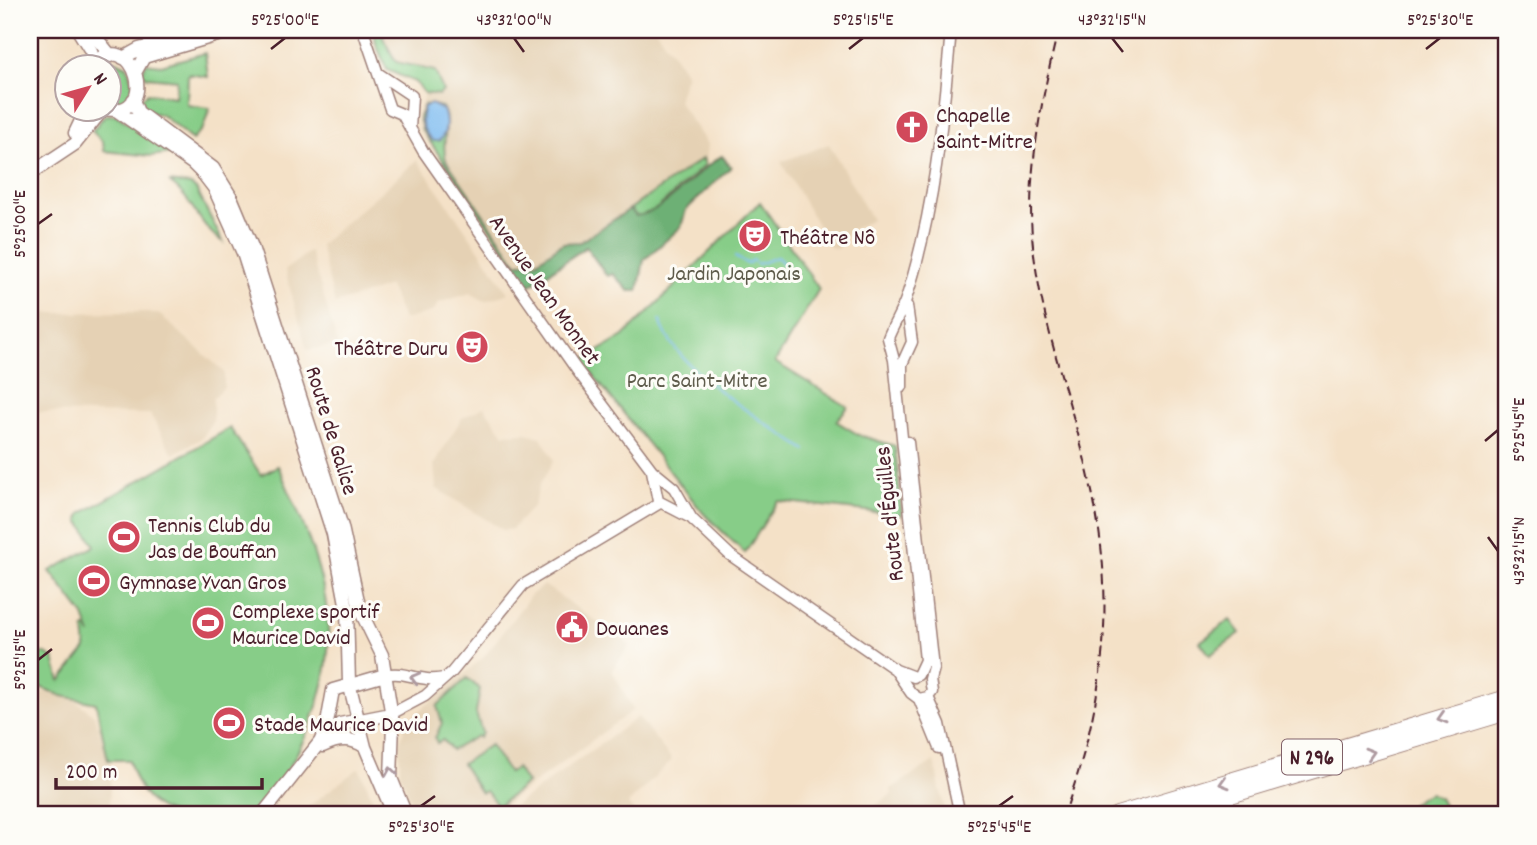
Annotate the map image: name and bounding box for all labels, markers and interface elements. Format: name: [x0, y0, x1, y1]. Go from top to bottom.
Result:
text: 5°25'00"E: [251, 9, 319, 34]
text: 43°32'00"N: [476, 9, 552, 34]
text: 5°25'15"E: [833, 9, 893, 34]
text: 43°32'15"N: [1078, 9, 1146, 34]
text: 5°25'30"E: [1407, 9, 1473, 34]
north arrow: [52, 52, 122, 122]
text: N: [85, 68, 112, 92]
place label: Chapelle Saint-Mitre: [936, 101, 1033, 160]
church icon: Chapelle Saint-Mitre: [893, 108, 931, 146]
text: 5°25'00"E: [9, 190, 34, 258]
street label: Avenue Jean Monnet: [479, 209, 607, 373]
theatre icon: Théâtre Nô: [736, 217, 774, 255]
place label: Théâtre Nô: [780, 223, 875, 256]
park label: Jardin Japonais: [667, 259, 801, 292]
theatre icon: Théâtre Duru: [453, 328, 491, 366]
place label: Théâtre Duru: [334, 334, 448, 367]
street label: Route de Galice: [294, 363, 365, 499]
park label: Parc Saint-Mitre: [626, 366, 768, 399]
text: 5°25'45"E: [1508, 398, 1533, 462]
street label: Route d'Éguilles: [868, 444, 915, 583]
place label: Tennis Club du Jas de Bouffan: [148, 511, 276, 570]
text: 43°32'15"N: [1508, 517, 1533, 585]
sports icon: Tennis Club du Jas de Bouffan: [105, 518, 143, 556]
sports icon: Gymnase Yvan Gros: [75, 562, 113, 600]
place label: Gymnase Yvan Gros: [119, 568, 287, 601]
place label: Complexe sportif Maurice David: [232, 597, 380, 656]
sports icon: Complexe sportif Maurice David: [189, 604, 227, 642]
public building icon: Douanes: [553, 608, 591, 646]
place label: Douanes: [596, 614, 669, 647]
text: 5°25'15"E: [9, 630, 34, 690]
one-way arrow: [409, 671, 421, 686]
sports icon: Stade Maurice David: [210, 704, 248, 742]
one-way arrow: [1436, 709, 1448, 724]
place label: Stade Maurice David: [254, 710, 428, 743]
road number: N 296: [1282, 740, 1342, 774]
scale bar: [56, 747, 262, 791]
one-way arrow: [1364, 747, 1376, 762]
text: 200 m: [66, 759, 117, 789]
one-way arrow: [384, 766, 399, 778]
one-way arrow: [1218, 775, 1230, 790]
text: 5°25'30"E: [388, 816, 454, 841]
text: 5°25'45"E: [967, 816, 1031, 841]

